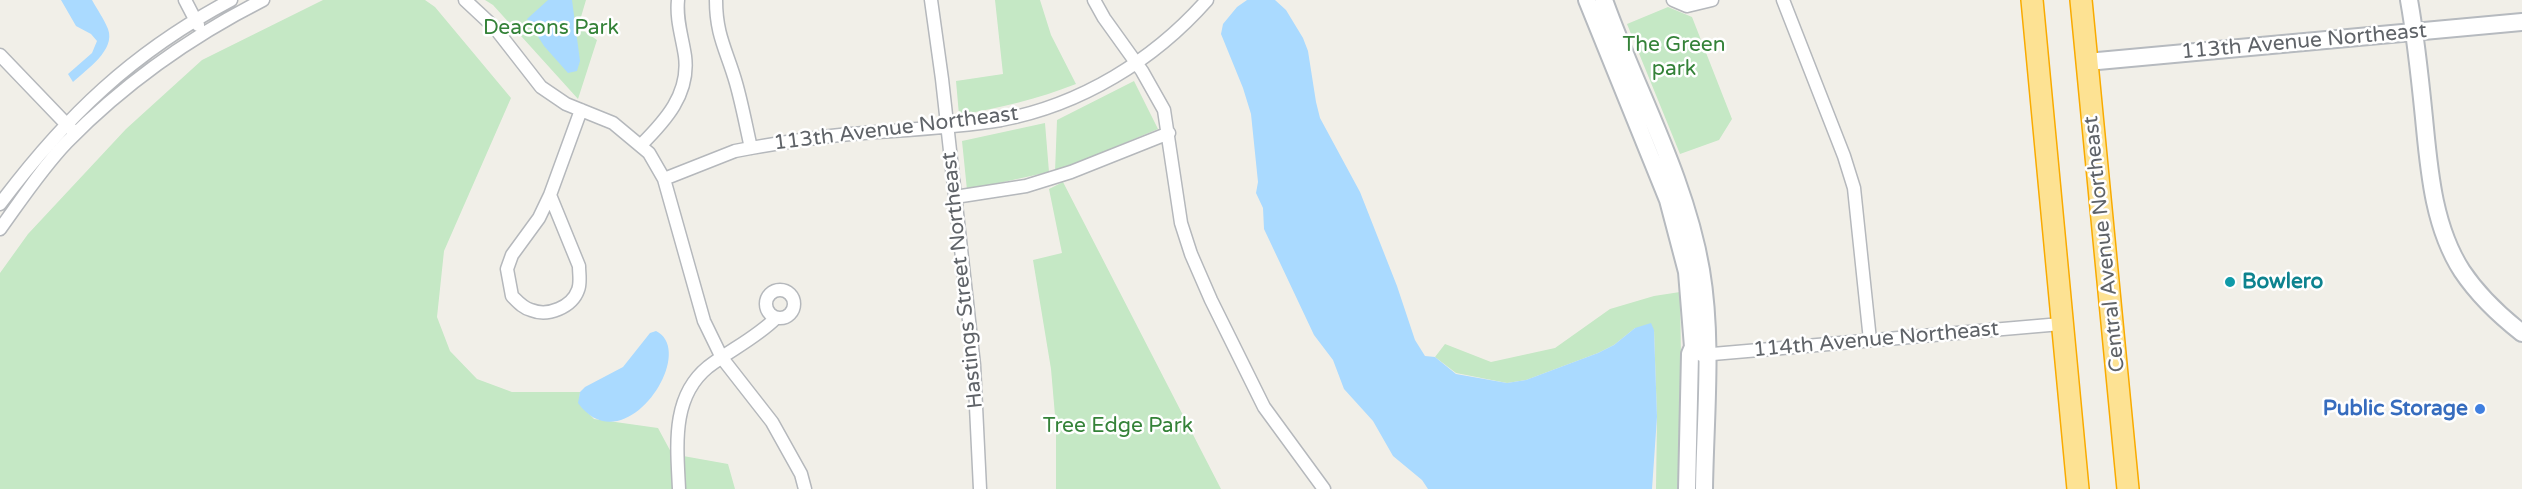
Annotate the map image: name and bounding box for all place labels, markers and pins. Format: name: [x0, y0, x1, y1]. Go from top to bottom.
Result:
place label: Bowlero: [2242, 269, 2323, 295]
marker: Bowlero: [2223, 275, 2237, 289]
place label: Public Storage: [2323, 396, 2468, 422]
marker: Public Storage: [2473, 402, 2487, 416]

